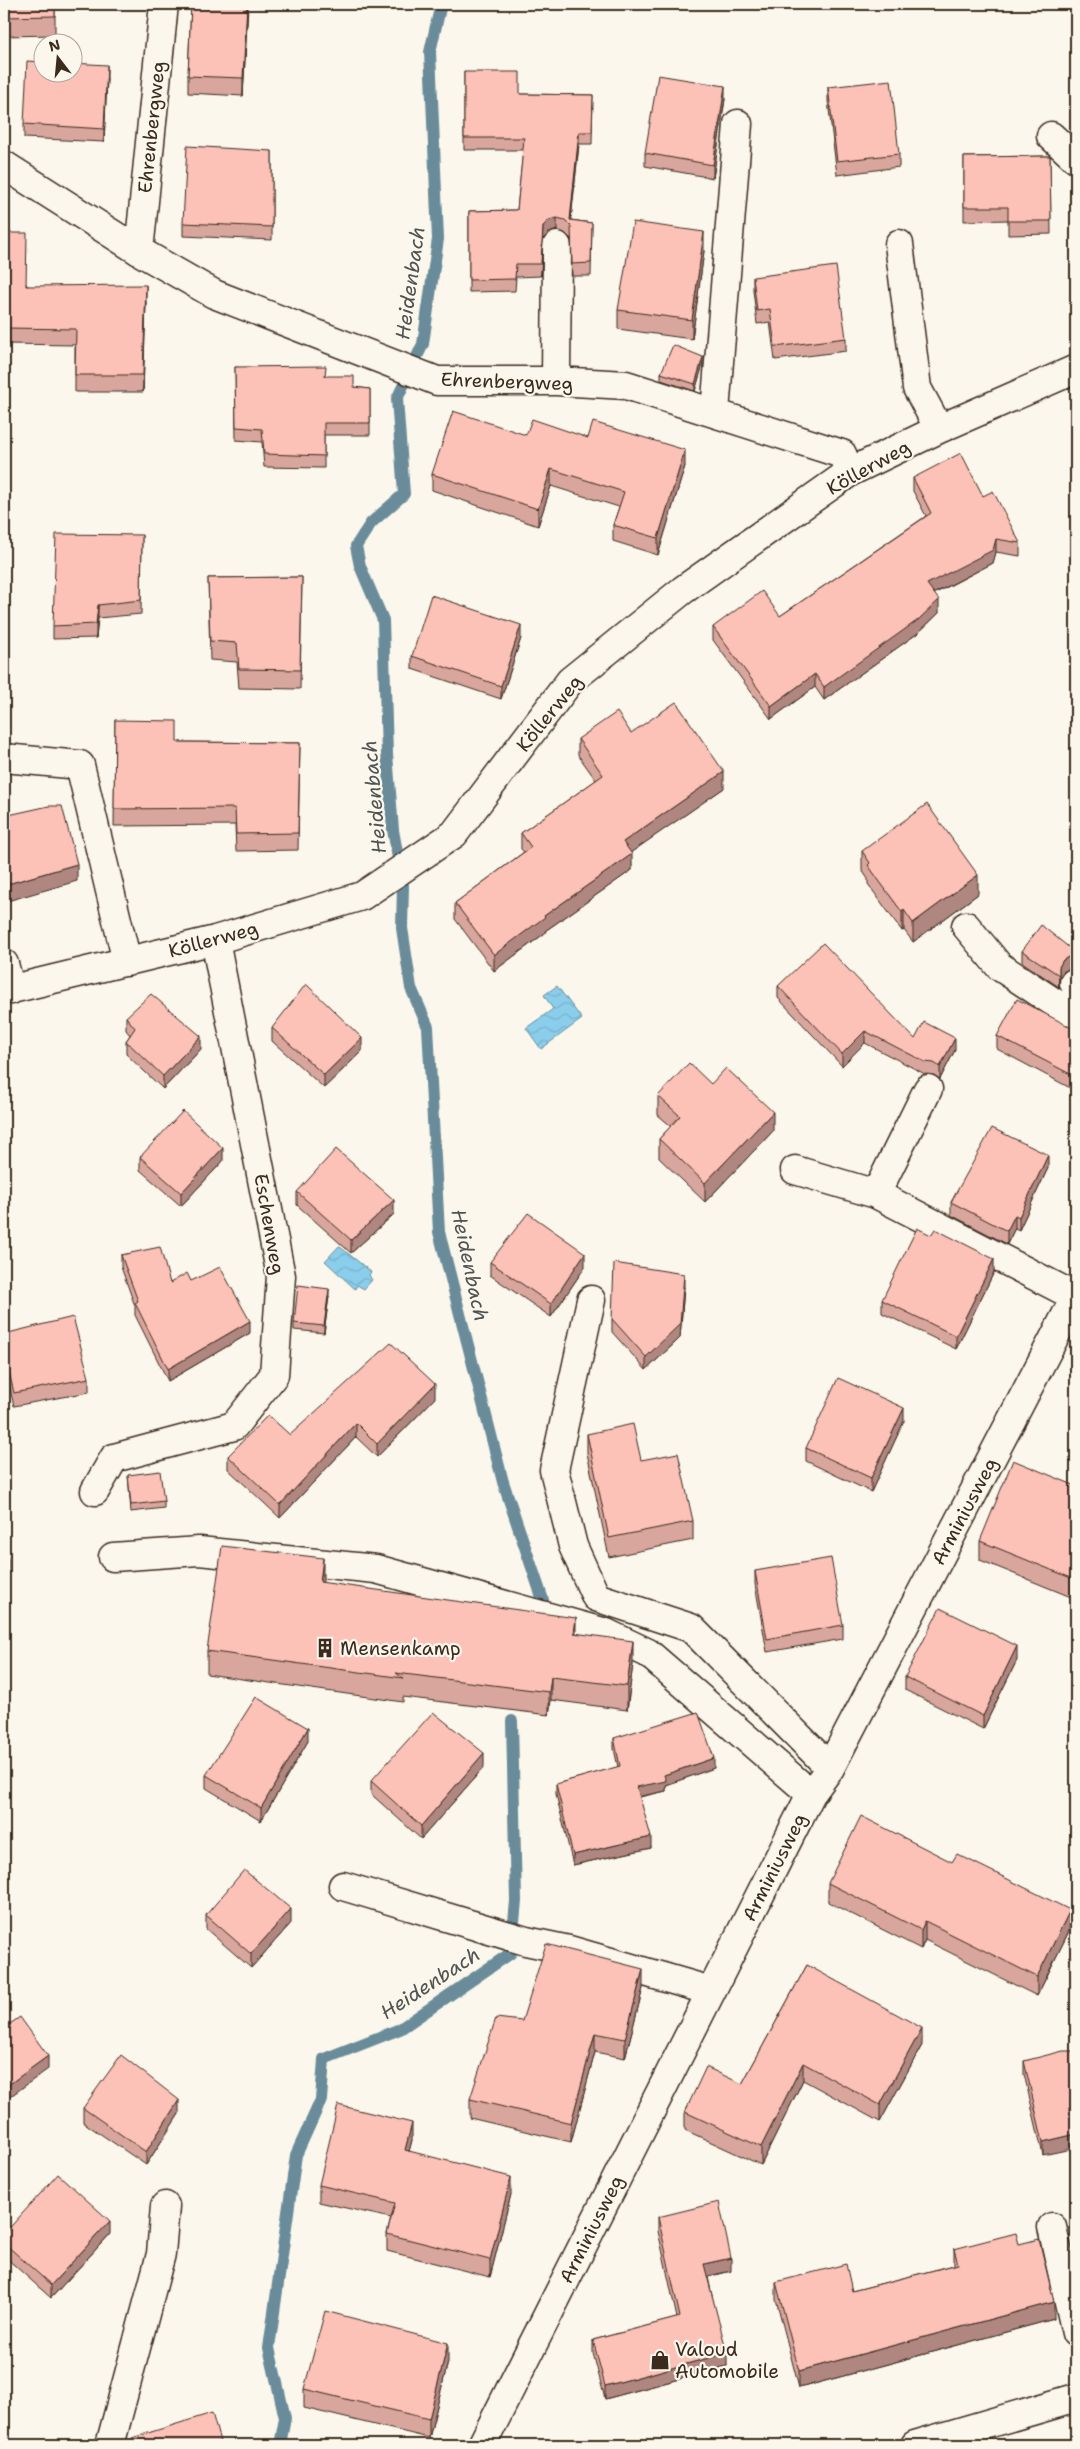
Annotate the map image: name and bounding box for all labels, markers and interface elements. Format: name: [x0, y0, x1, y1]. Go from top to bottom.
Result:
north arrow: [32, 32, 82, 82]
text: N: [47, 35, 62, 56]
street label: Ehrenbergweg: [132, 60, 171, 194]
water label: Heidenbach: [389, 225, 431, 341]
street label: Ehrenbergweg: [440, 367, 574, 396]
street label: Köllerweg: [822, 434, 915, 501]
street label: Köllerweg: [511, 670, 588, 757]
water label: Heidenbach: [356, 739, 392, 855]
street label: Köllerweg: [165, 916, 261, 963]
street label: Eschenweg: [248, 1172, 291, 1276]
water label: Heidenbach: [445, 1207, 495, 1323]
street label: Arminiusweg: [926, 1453, 1003, 1569]
place label: Mensenkamp: [340, 1636, 461, 1661]
building icon: Mensenkamp: [314, 1637, 336, 1659]
street label: Arminiusweg: [736, 1809, 812, 1926]
water label: Heidenbach: [375, 1941, 485, 2025]
street label: Arminiusweg: [553, 2171, 629, 2288]
place label: Valoud Automobile: [675, 2337, 779, 2384]
shop icon: Valoud Automobile: [649, 2349, 671, 2371]

